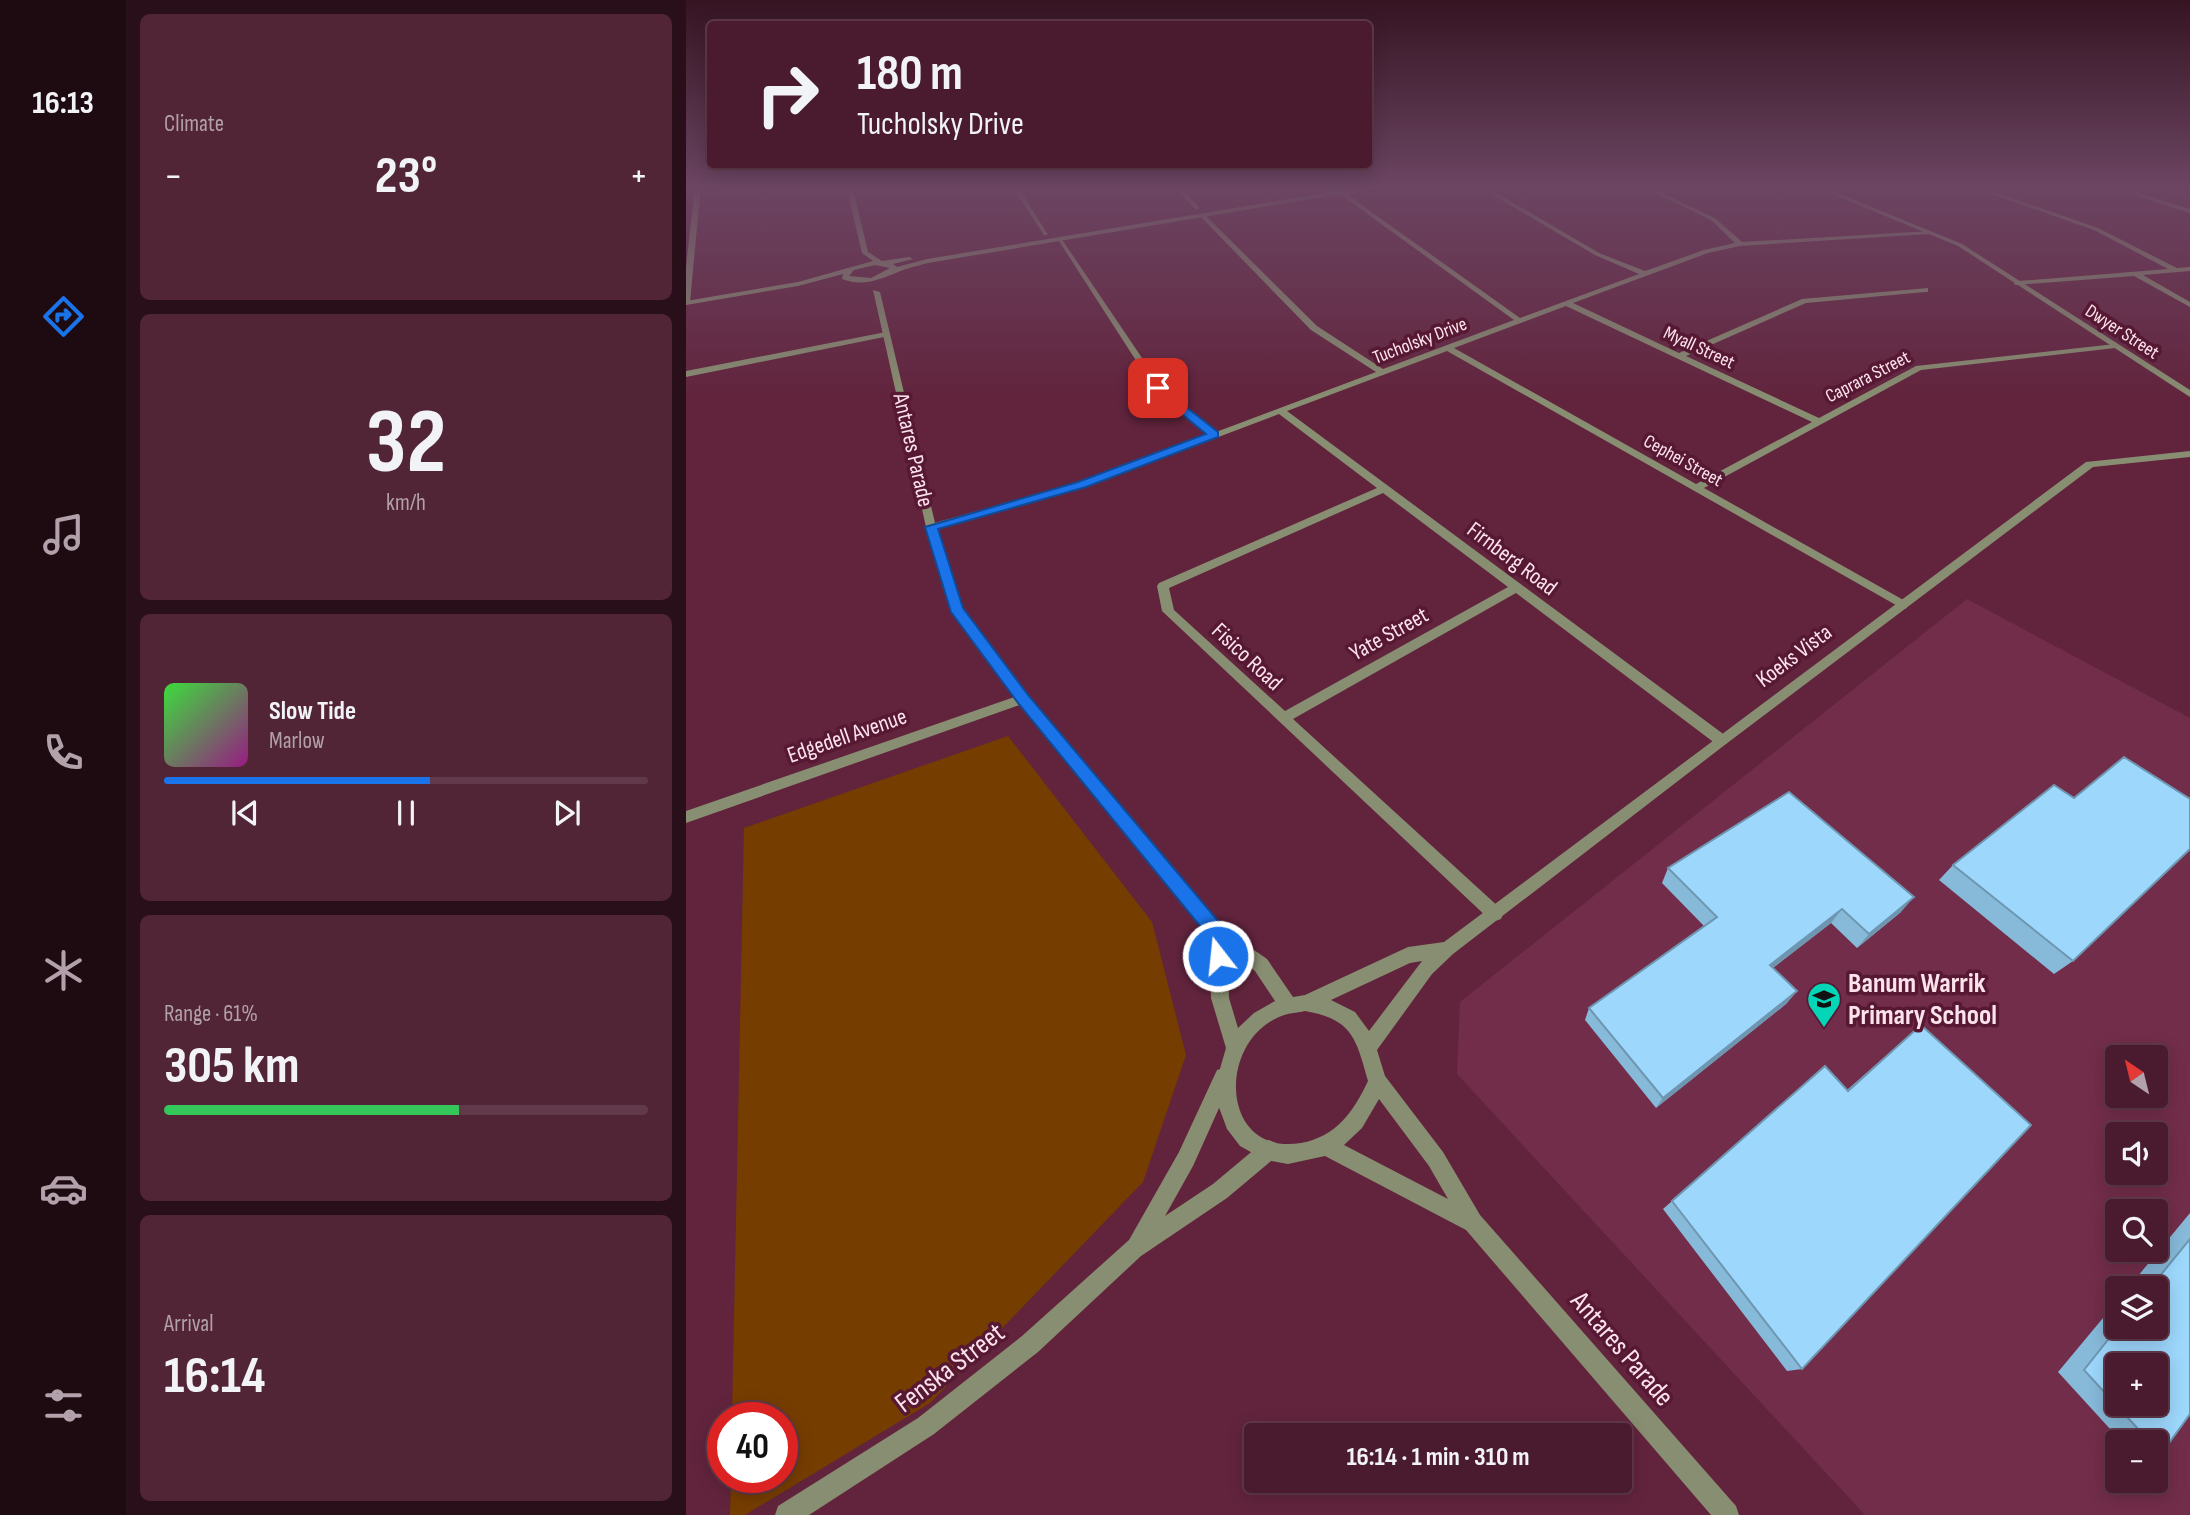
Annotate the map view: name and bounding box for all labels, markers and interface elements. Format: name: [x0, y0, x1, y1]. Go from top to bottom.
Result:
text: 180 m: [857, 45, 963, 104]
icon: right: [742, 49, 833, 140]
text: 16:13: [32, 84, 94, 123]
text: Tucholsky Drive: [857, 105, 1024, 144]
text: Climate: [164, 110, 224, 138]
text: 23°: [375, 145, 437, 208]
text: −: [164, 154, 183, 199]
text: +: [629, 154, 648, 199]
icon: directions: [39, 292, 88, 341]
street label: Dwyer Street: [2081, 300, 2163, 364]
street label: Tucholsky Drive: [1370, 313, 1470, 369]
street label: Myall Street: [1660, 322, 1738, 375]
street label: Caprara Street: [1822, 346, 1914, 408]
pin: [1128, 358, 1188, 418]
icon: arrive: [1139, 369, 1177, 407]
text: 32: [366, 389, 446, 498]
street label: Antares Parade: [886, 390, 940, 509]
street label: Cephei Street: [1639, 430, 1727, 492]
text: km/h: [386, 489, 426, 517]
icon: music: [39, 510, 88, 559]
street label: Firnberg Road: [1461, 516, 1563, 602]
street label: Yate Street: [1345, 601, 1433, 667]
street label: Fisico Road: [1206, 617, 1288, 697]
street label: Koeks Vista: [1751, 618, 1837, 694]
text: Slow Tide: [269, 696, 356, 727]
street label: Edgedell Avenue: [784, 702, 910, 770]
text: Marlow: [269, 727, 325, 755]
icon: phone: [39, 728, 88, 777]
icon: previous: [226, 794, 264, 832]
icon: pause: [387, 794, 425, 832]
icon: next: [548, 794, 586, 832]
position arrow: [1181, 919, 1255, 993]
icon: climate: [39, 946, 88, 995]
place label: Banum Warrik Primary School: [1848, 967, 1997, 1032]
school or university icon: Banum Warrik Primary School: [1805, 980, 1843, 1029]
text: Range · 61%: [164, 1000, 258, 1028]
text: 305 km: [164, 1035, 299, 1098]
north arrow: [2105, 1045, 2168, 1108]
map controls: [2105, 1045, 2168, 1493]
button: sound: [2105, 1122, 2168, 1185]
icon: car: [39, 1164, 88, 1213]
button: search: [2105, 1199, 2168, 1262]
button: layers: [2105, 1276, 2168, 1339]
street label: Antares Parade: [1563, 1284, 1681, 1413]
text: Arrival: [164, 1310, 213, 1338]
street label: Fenska Street: [889, 1316, 1011, 1420]
text: 16:14: [164, 1345, 265, 1408]
button: +: [2105, 1353, 2168, 1416]
icon: filters: [39, 1381, 88, 1430]
speed limit sign: 40: [707, 1402, 798, 1493]
button: −: [2105, 1430, 2168, 1493]
text: 16:14 · 1 min · 310 m: [1346, 1442, 1530, 1473]

